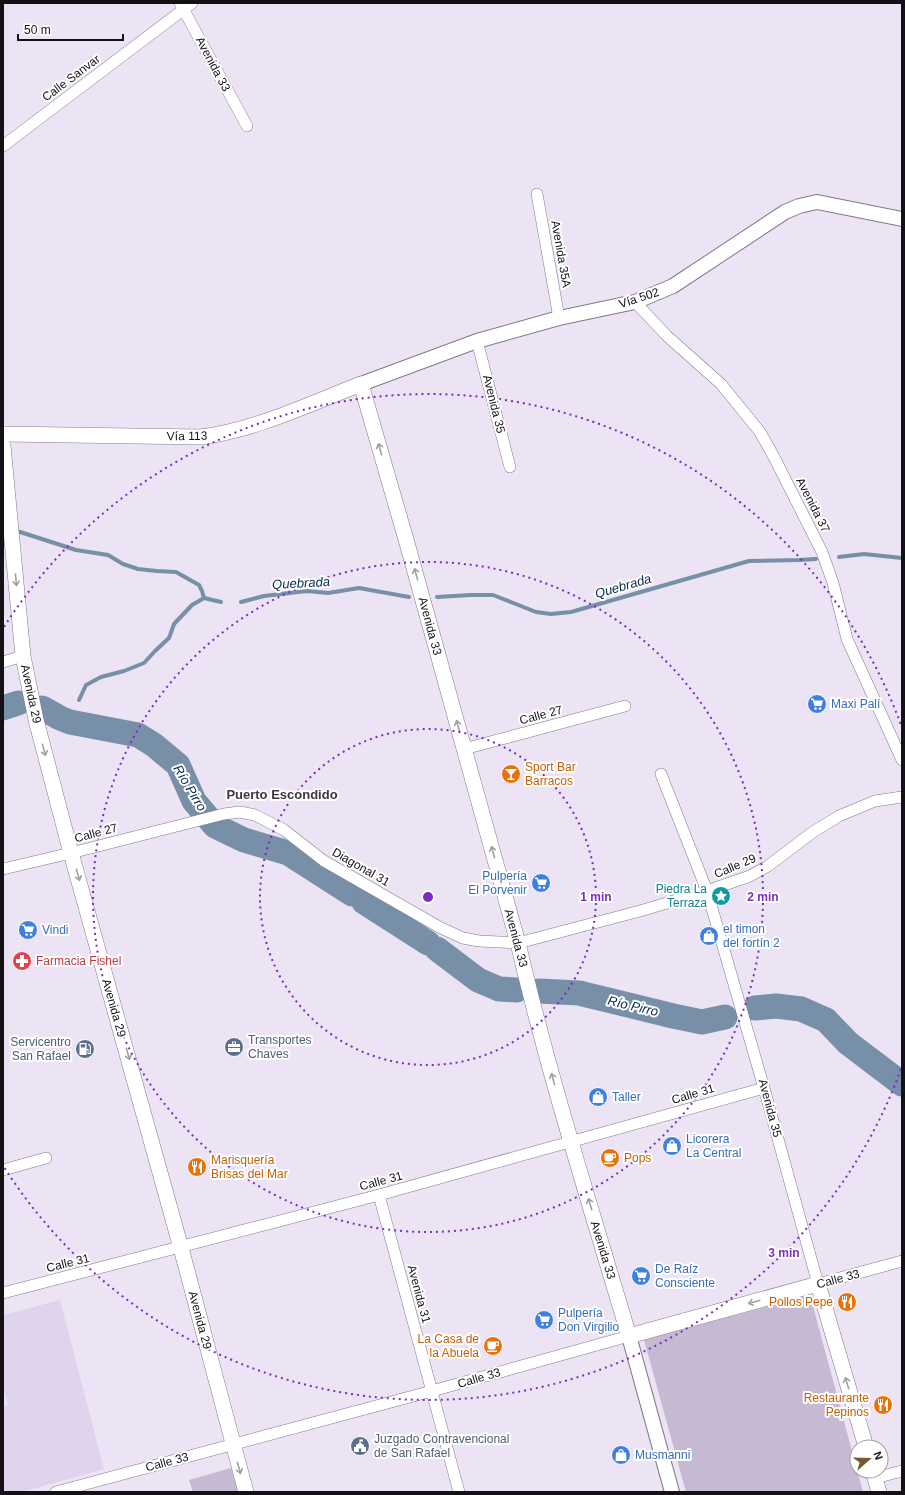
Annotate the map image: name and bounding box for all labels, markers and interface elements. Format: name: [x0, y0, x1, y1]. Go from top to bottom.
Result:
scale bar: [18, 16, 123, 42]
text: 50 m: [24, 23, 51, 37]
street label: Avenida 33: [193, 34, 233, 94]
street label: Calle Sanvar: [39, 52, 103, 104]
street label: Avenida 35A: [548, 219, 574, 289]
street label: Vía 502: [617, 285, 661, 311]
street label: Avenida 35: [480, 373, 508, 435]
street label: Vía 113: [167, 429, 208, 443]
one-way arrow: [376, 443, 383, 456]
street label: Avenida 37: [793, 475, 833, 535]
one-way arrow: [412, 568, 419, 581]
water label: Quebrada: [593, 571, 653, 601]
one-way arrow: [13, 573, 20, 586]
water label: Quebrada: [272, 574, 330, 592]
street label: Avenida 33: [415, 595, 445, 657]
street label: Avenida 29: [18, 663, 44, 725]
supermarket icon: Maxi Palí: [806, 693, 828, 715]
place label: Maxi Palí: [831, 697, 881, 711]
street label: Calle 27: [518, 702, 564, 727]
one-way arrow: [454, 720, 461, 733]
one-way arrow: [41, 743, 48, 756]
place label: Sport Bar Barracos: [525, 760, 576, 788]
water label: Río Pirro: [170, 762, 210, 814]
bar icon: Sport Bar Barracos: [500, 763, 522, 785]
district label: Puerto Escondido: [226, 787, 338, 802]
street label: Calle 27: [73, 820, 119, 845]
street label: Diagonal 31: [330, 845, 393, 889]
one-way arrow: [489, 845, 496, 858]
street label: Calle 29: [712, 851, 758, 881]
one-way arrow: [74, 869, 82, 882]
place label: Pulpería El Porvenir: [468, 869, 527, 897]
supermarket icon: Pulpería El Porvenir: [530, 872, 552, 894]
place label: Piedra La Terraza: [656, 882, 707, 910]
place icon: Piedra La Terraza: [710, 885, 732, 907]
centre of rings: [421, 890, 435, 904]
text: 1 min: [580, 890, 612, 904]
text: 2 min: [747, 890, 779, 904]
street label: Avenida 33: [501, 907, 531, 969]
supermarket icon: Vindi: [17, 919, 39, 941]
place label: el timon del fortín 2: [723, 922, 780, 950]
place label: Vindi: [42, 923, 68, 937]
shop icon: el timon del fortín 2: [698, 925, 720, 947]
pharmacy icon: Farmacia Fishel: [11, 950, 33, 972]
place label: Farmacia Fishel: [36, 954, 121, 968]
street label: Avenida 29: [99, 977, 129, 1039]
water label: Río Pirro: [606, 993, 660, 1019]
place label: Transportes Chaves: [248, 1033, 312, 1061]
place label: Servicentro San Rafael: [10, 1035, 71, 1063]
office icon: Transportes Chaves: [223, 1036, 245, 1058]
fuel station icon: Servicentro San Rafael: [74, 1038, 96, 1060]
one-way arrow: [125, 1048, 132, 1061]
one-way arrow: [549, 1073, 557, 1086]
street label: Avenida 35: [755, 1077, 785, 1139]
street label: Calle 31: [670, 1081, 716, 1107]
shop icon: Taller: [587, 1086, 609, 1108]
place label: Taller: [612, 1090, 641, 1104]
place label: Licorera La Central: [686, 1132, 741, 1160]
shop icon: Licorera La Central: [661, 1135, 683, 1157]
cafe icon: Pops: [599, 1147, 621, 1169]
place label: Pops: [624, 1151, 651, 1165]
place label: Marisquería Brisas del Mar: [211, 1153, 288, 1181]
restaurant icon: Marisquería Brisas del Mar: [186, 1156, 208, 1178]
street label: Calle 31: [358, 1168, 404, 1193]
one-way arrow: [586, 1198, 593, 1211]
street label: Avenida 33: [588, 1219, 619, 1281]
text: 3 min: [768, 1246, 800, 1260]
street label: Calle 31: [45, 1251, 91, 1275]
place label: De Raíz Consciente: [655, 1262, 715, 1290]
street label: Avenida 31: [404, 1263, 434, 1325]
supermarket icon: De Raíz Consciente: [630, 1265, 652, 1287]
street label: Calle 33: [815, 1266, 861, 1291]
street label: Avenida 29: [185, 1289, 215, 1351]
restaurant icon: Pollos Pepe: [836, 1291, 858, 1313]
place label: Pollos Pepe: [769, 1295, 833, 1309]
one-way arrow: [747, 1299, 760, 1306]
place label: Pulpería Don Virgilio: [558, 1306, 619, 1334]
supermarket icon: Pulpería Don Virgilio: [533, 1309, 555, 1331]
place label: La Casa de la Abuela: [418, 1332, 479, 1360]
cafe icon: La Casa de la Abuela: [482, 1335, 504, 1357]
street label: Calle 33: [456, 1365, 502, 1391]
one-way arrow: [843, 1376, 850, 1389]
place label: Restaurante Pepinos: [804, 1391, 869, 1419]
restaurant icon: Restaurante Pepinos: [872, 1394, 894, 1416]
place label: Juzgado Contravencional de San Rafael: [374, 1432, 509, 1460]
public building icon: Juzgado Contravencional de San Rafael: [349, 1435, 371, 1457]
north arrow: [849, 1439, 889, 1479]
shop icon: Musmanni: [610, 1444, 632, 1466]
place label: Musmanni: [635, 1448, 690, 1462]
street label: Calle 33: [144, 1449, 190, 1474]
text: N: [871, 1450, 885, 1461]
one-way arrow: [236, 1461, 244, 1474]

